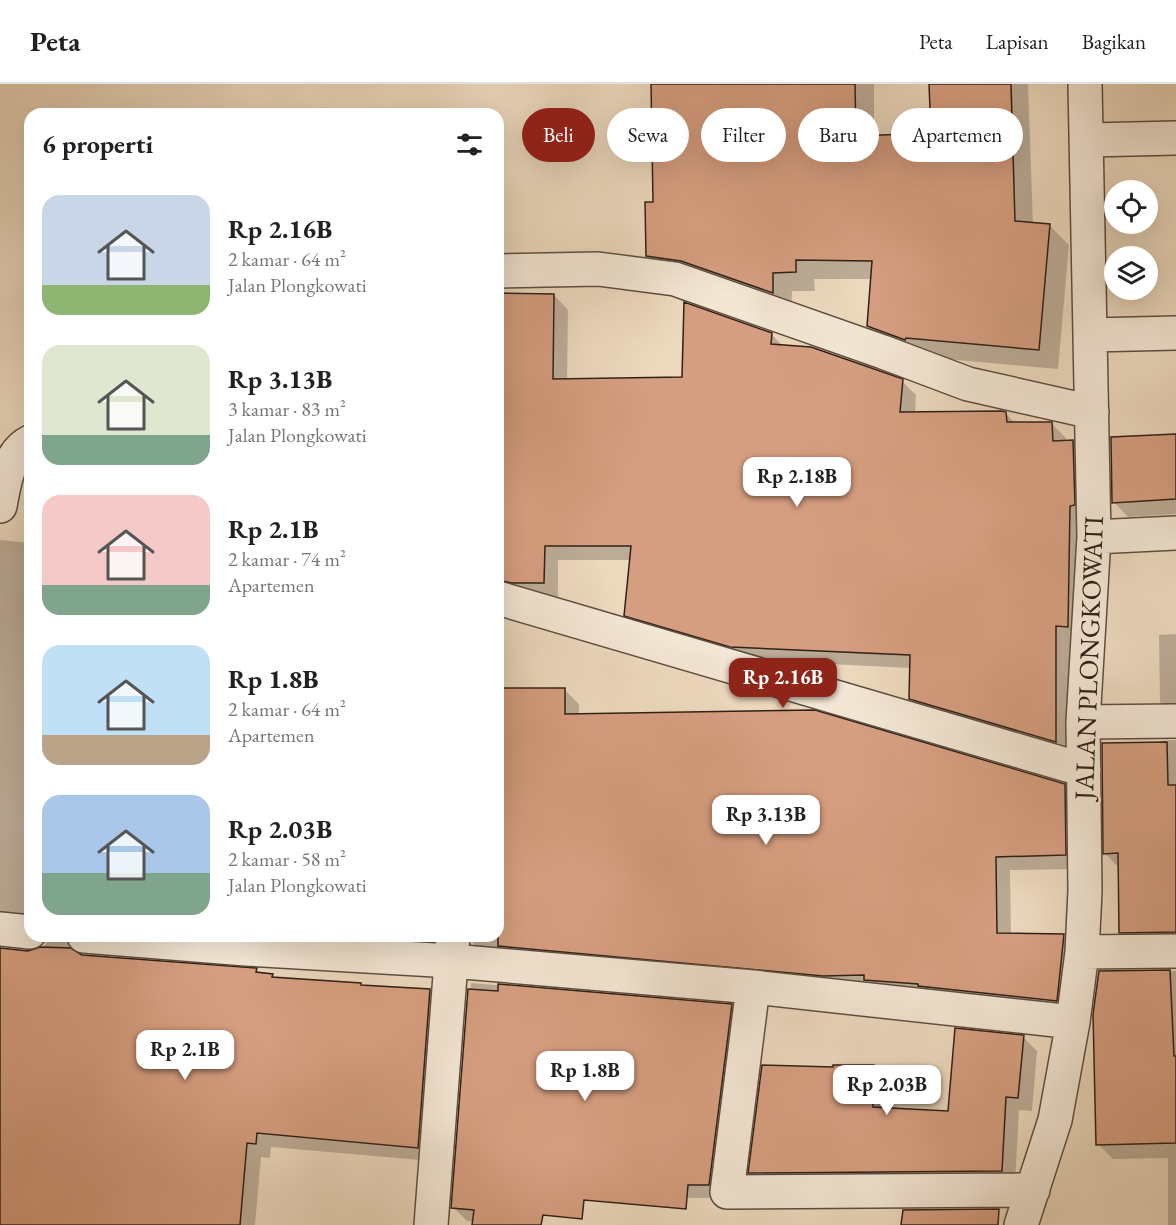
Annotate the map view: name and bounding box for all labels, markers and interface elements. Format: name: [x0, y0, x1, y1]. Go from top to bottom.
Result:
text: Peta: [30, 23, 81, 59]
text: Peta: [919, 28, 953, 55]
text: Lapisan: [986, 28, 1049, 55]
text: Bagikan: [1082, 28, 1146, 55]
chip: Beli: [522, 108, 595, 162]
chip: Sewa: [607, 108, 689, 162]
chip: Filter: [701, 108, 786, 162]
chip: Baru: [798, 108, 879, 162]
chip: Apartemen: [891, 108, 1023, 162]
text: 6 properti: [42, 127, 153, 161]
icon: filters: [453, 128, 486, 161]
map controls: [1104, 180, 1158, 300]
button: locate: [1104, 180, 1158, 234]
text: Rp 2.16B: [228, 212, 332, 246]
icon: home: [90, 219, 162, 291]
text: 2 kamar · 64 m²: [228, 246, 346, 272]
button: layers: [1104, 246, 1158, 300]
text: Jalan Plongkowati: [228, 272, 367, 298]
text: Rp 3.13B: [228, 362, 332, 396]
icon: home: [90, 369, 162, 441]
text: 3 kamar · 83 m²: [228, 396, 346, 422]
text: Jalan Plongkowati: [228, 422, 367, 448]
pin: Rp 2.18B: [735, 457, 859, 508]
text: Rp 2.18B: [757, 463, 837, 489]
text: Rp 2.1B: [228, 512, 318, 546]
street label: JALAN PLONGKOWATI: [1066, 515, 1111, 803]
icon: home: [90, 519, 162, 591]
text: 2 kamar · 74 m²: [228, 546, 346, 572]
text: Apartemen: [228, 572, 314, 598]
pin: Rp 2.16B: [721, 658, 845, 709]
text: Rp 1.8B: [228, 662, 318, 696]
text: Rp 2.16B: [743, 664, 823, 690]
icon: home: [90, 669, 162, 741]
text: 2 kamar · 64 m²: [228, 696, 346, 722]
text: Apartemen: [228, 722, 314, 748]
pin: Rp 3.13B: [704, 795, 828, 846]
text: Rp 3.13B: [726, 801, 806, 827]
text: Rp 2.03B: [228, 812, 332, 846]
icon: home: [90, 819, 162, 891]
text: 2 kamar · 58 m²: [228, 846, 346, 872]
text: Jalan Plongkowati: [228, 872, 367, 898]
pin: Rp 2.1B: [130, 1030, 240, 1081]
text: Rp 2.1B: [150, 1036, 220, 1062]
pin: Rp 1.8B: [530, 1051, 640, 1102]
text: Rp 1.8B: [550, 1057, 620, 1083]
pin: Rp 2.03B: [825, 1065, 949, 1116]
text: Rp 2.03B: [847, 1071, 927, 1097]

